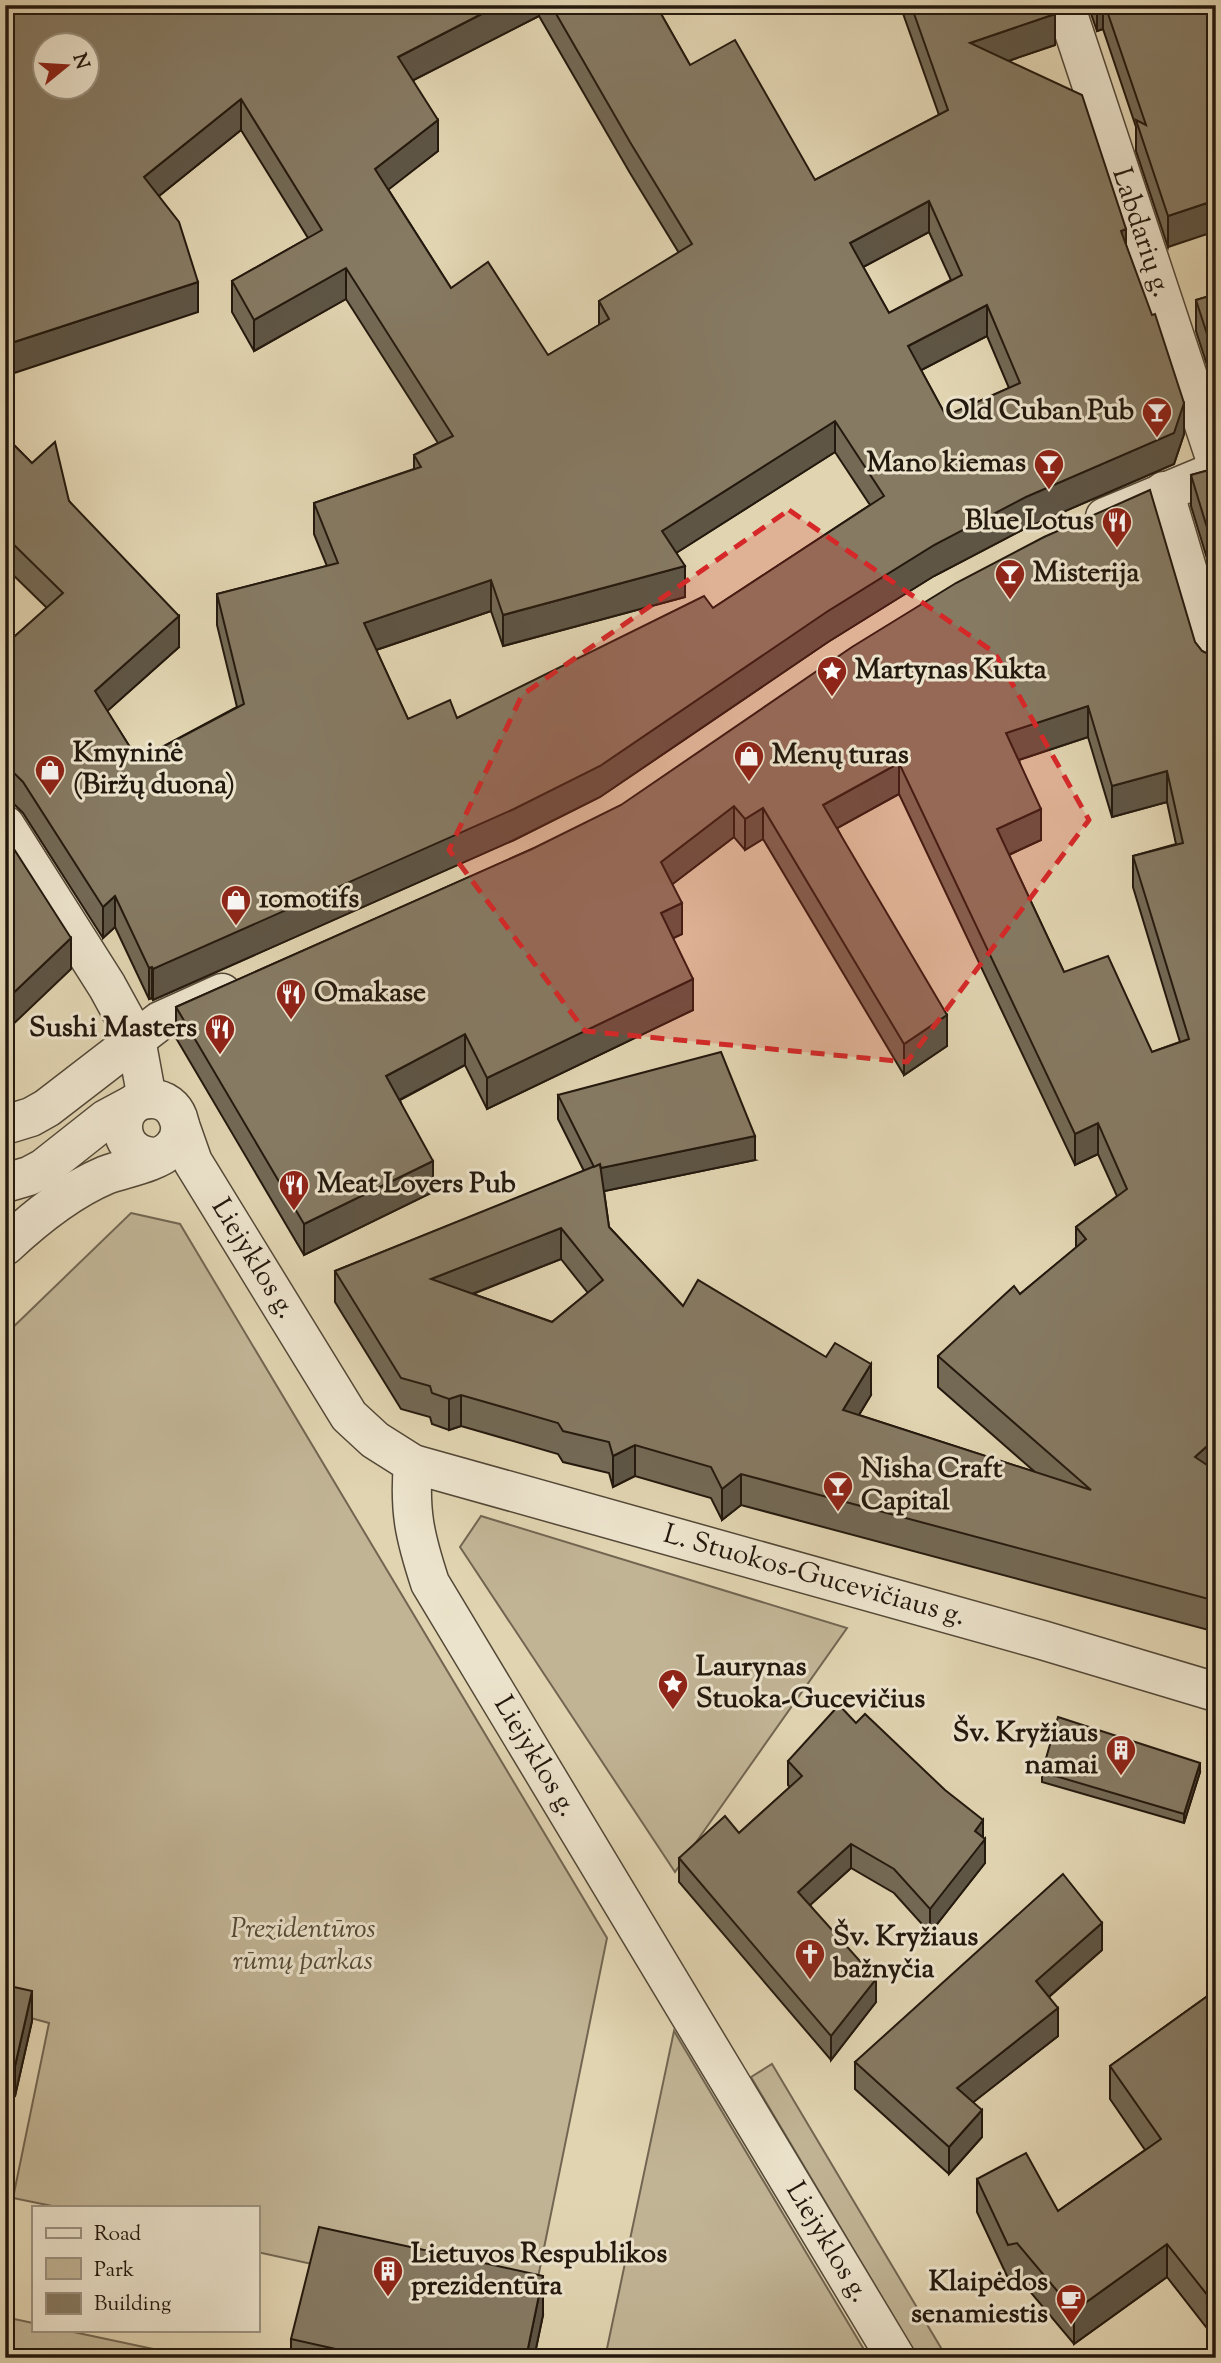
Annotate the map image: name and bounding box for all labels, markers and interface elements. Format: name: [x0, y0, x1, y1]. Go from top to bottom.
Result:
north arrow: [32, 32, 102, 102]
text: N: [65, 50, 95, 73]
street label: Labdarių g.: [1100, 163, 1181, 303]
place label: Old Cuban Pub: [945, 392, 1134, 432]
bar icon: Old Cuban Pub: [1140, 395, 1174, 439]
place label: Mano kiemas: [867, 444, 1026, 484]
bar icon: Mano kiemas: [1032, 447, 1066, 491]
place label: Blue Lotus: [965, 502, 1094, 542]
restaurant icon: Blue Lotus: [1100, 505, 1134, 549]
place label: Misterija: [1033, 554, 1139, 594]
bar icon: Misterija: [993, 557, 1027, 601]
place label: Martynas Kukta: [855, 651, 1047, 691]
place icon: Martynas Kukta: [815, 654, 849, 698]
place label: Kmyninė (Biržų duona): [73, 734, 235, 806]
place label: Menų turas: [772, 736, 909, 776]
shop icon: Menų turas: [732, 739, 766, 783]
shop icon: Kmyninė (Biržų duona): [33, 753, 67, 797]
place label: 10motifs: [259, 880, 359, 920]
shop icon: 10motifs: [219, 883, 253, 927]
place label: Omakase: [314, 974, 426, 1014]
restaurant icon: Omakase: [274, 977, 308, 1021]
place label: Sushi Masters: [29, 1009, 197, 1049]
restaurant icon: Sushi Masters: [203, 1012, 237, 1056]
place label: Meat Lovers Pub: [317, 1165, 516, 1205]
restaurant icon: Meat Lovers Pub: [277, 1168, 311, 1212]
street label: Liejyklos g.: [200, 1191, 305, 1327]
place label: Nisha Craft Capital: [861, 1450, 1003, 1522]
bar icon: Nisha Craft Capital: [821, 1469, 855, 1513]
street label: L. Stuokos-Gucevičiaus g.: [659, 1515, 970, 1638]
place label: Laurynas Stuoka-Gucevičius: [696, 1648, 925, 1720]
place icon: Laurynas Stuoka-Gucevičius: [656, 1667, 690, 1711]
street label: Liejyklos g.: [483, 1689, 586, 1825]
place label: Šv. Kryžiaus namai: [953, 1714, 1098, 1786]
building icon: Šv. Kryžiaus namai: [1104, 1733, 1138, 1777]
park label: Prezidentūros rūmų parkas: [231, 1910, 376, 1982]
place label: Šv. Kryžiaus bažnyčia: [832, 1918, 978, 1990]
church icon: Šv. Kryžiaus bažnyčia: [793, 1937, 827, 1981]
street label: Liejyklos g.: [775, 2175, 879, 2311]
legend: [32, 2206, 259, 2332]
text: Road: [94, 2220, 141, 2250]
place label: Lietuvos Respublikos prezidentūra: [411, 2235, 667, 2307]
building icon: Lietuvos Respublikos prezidentūra: [371, 2254, 405, 2298]
text: Park: [94, 2256, 135, 2286]
place label: Klaipėdos senamiestis: [911, 2263, 1048, 2335]
cafe icon: Klaipėdos senamiestis: [1054, 2282, 1088, 2326]
text: Building: [94, 2290, 171, 2320]

